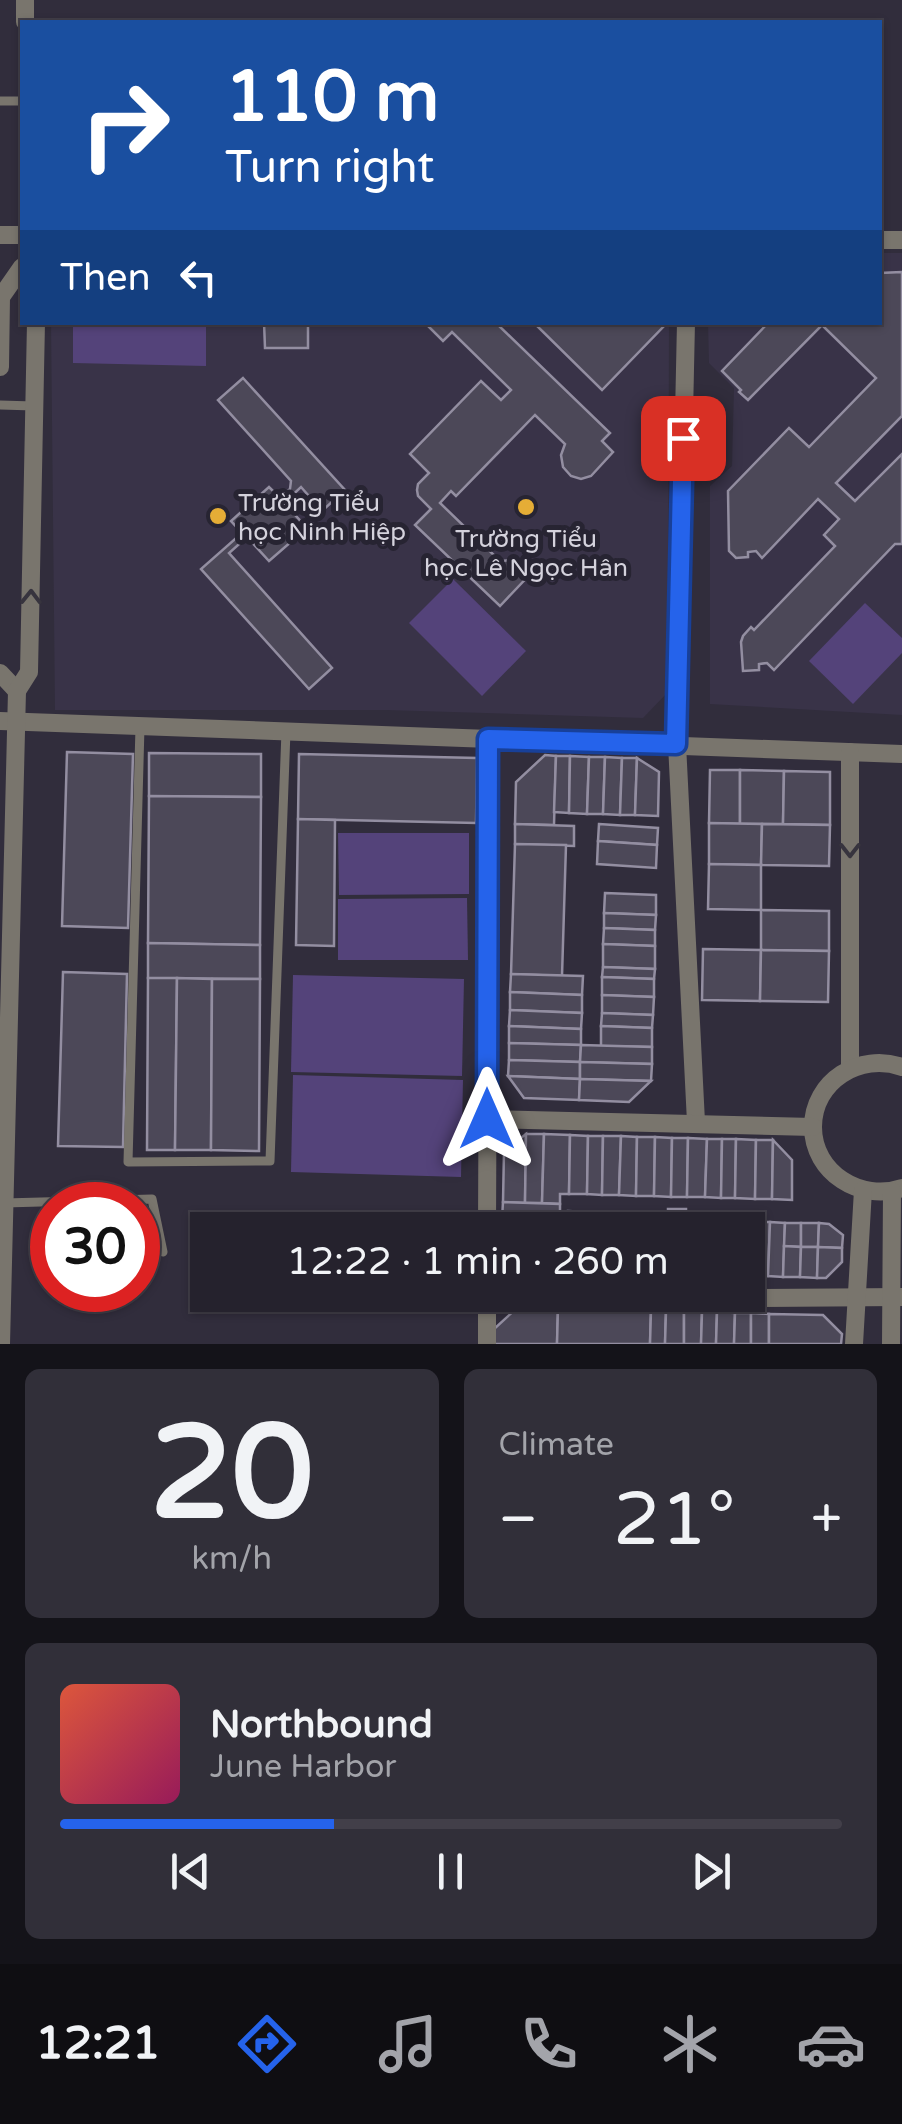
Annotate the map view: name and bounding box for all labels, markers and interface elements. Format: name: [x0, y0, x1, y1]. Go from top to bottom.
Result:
text: 110 m: [225, 56, 439, 140]
icon: right: [60, 60, 190, 190]
text: Turn right: [225, 141, 434, 195]
icon: left: [171, 250, 226, 305]
text: Then: [60, 255, 151, 301]
pin: [641, 396, 726, 481]
icon: arrive: [656, 411, 711, 466]
place label: Trường Tiểu học Ninh Hiệp: [238, 488, 406, 547]
marker: Trường Tiểu học Lê Ngọc Hân: [515, 496, 537, 518]
marker: Trường Tiểu học Ninh Hiệp: [207, 505, 229, 527]
place label: Trường Tiểu học Lê Ngọc Hân: [424, 524, 628, 583]
one-way arrow: [20, 589, 41, 605]
one-way arrow: [839, 842, 861, 858]
position arrow: [435, 1067, 539, 1171]
speed limit sign: 30: [30, 1182, 160, 1312]
text: 12:22 · 1 min · 260 m: [286, 1239, 669, 1285]
text: 20: [150, 1397, 313, 1553]
text: Climate: [499, 1426, 614, 1464]
text: 21°: [613, 1475, 736, 1565]
text: −: [499, 1487, 538, 1553]
text: +: [811, 1487, 842, 1553]
text: km/h: [192, 1540, 272, 1578]
text: Northbound: [210, 1702, 433, 1748]
text: June Harbor: [210, 1748, 397, 1786]
icon: previous: [163, 1844, 218, 1899]
icon: pause: [423, 1844, 478, 1899]
icon: next: [684, 1844, 739, 1899]
icon: directions: [232, 2009, 302, 2079]
icon: music: [373, 2009, 443, 2079]
icon: phone: [514, 2009, 584, 2079]
icon: climate: [655, 2009, 725, 2079]
icon: car: [796, 2009, 866, 2079]
text: 12:21: [36, 2017, 160, 2071]

